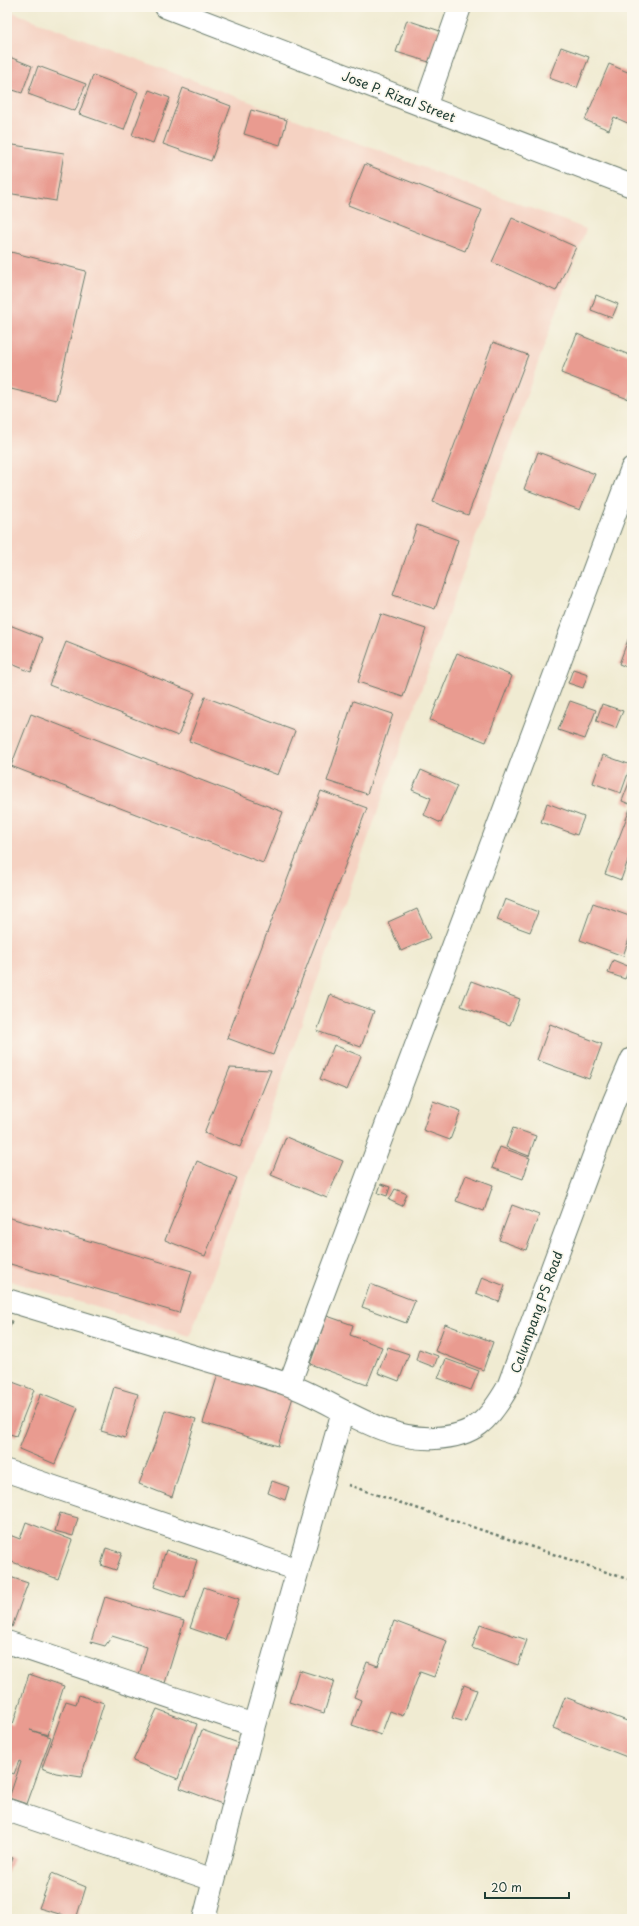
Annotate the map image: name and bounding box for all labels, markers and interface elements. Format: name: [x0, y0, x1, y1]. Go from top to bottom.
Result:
street label: Jose P. Rizal Street: [339, 66, 459, 126]
street label: Calumpang PS Road: [505, 1248, 567, 1376]
scale bar: [485, 1874, 569, 1900]
text: 20 m: [491, 1878, 522, 1896]

